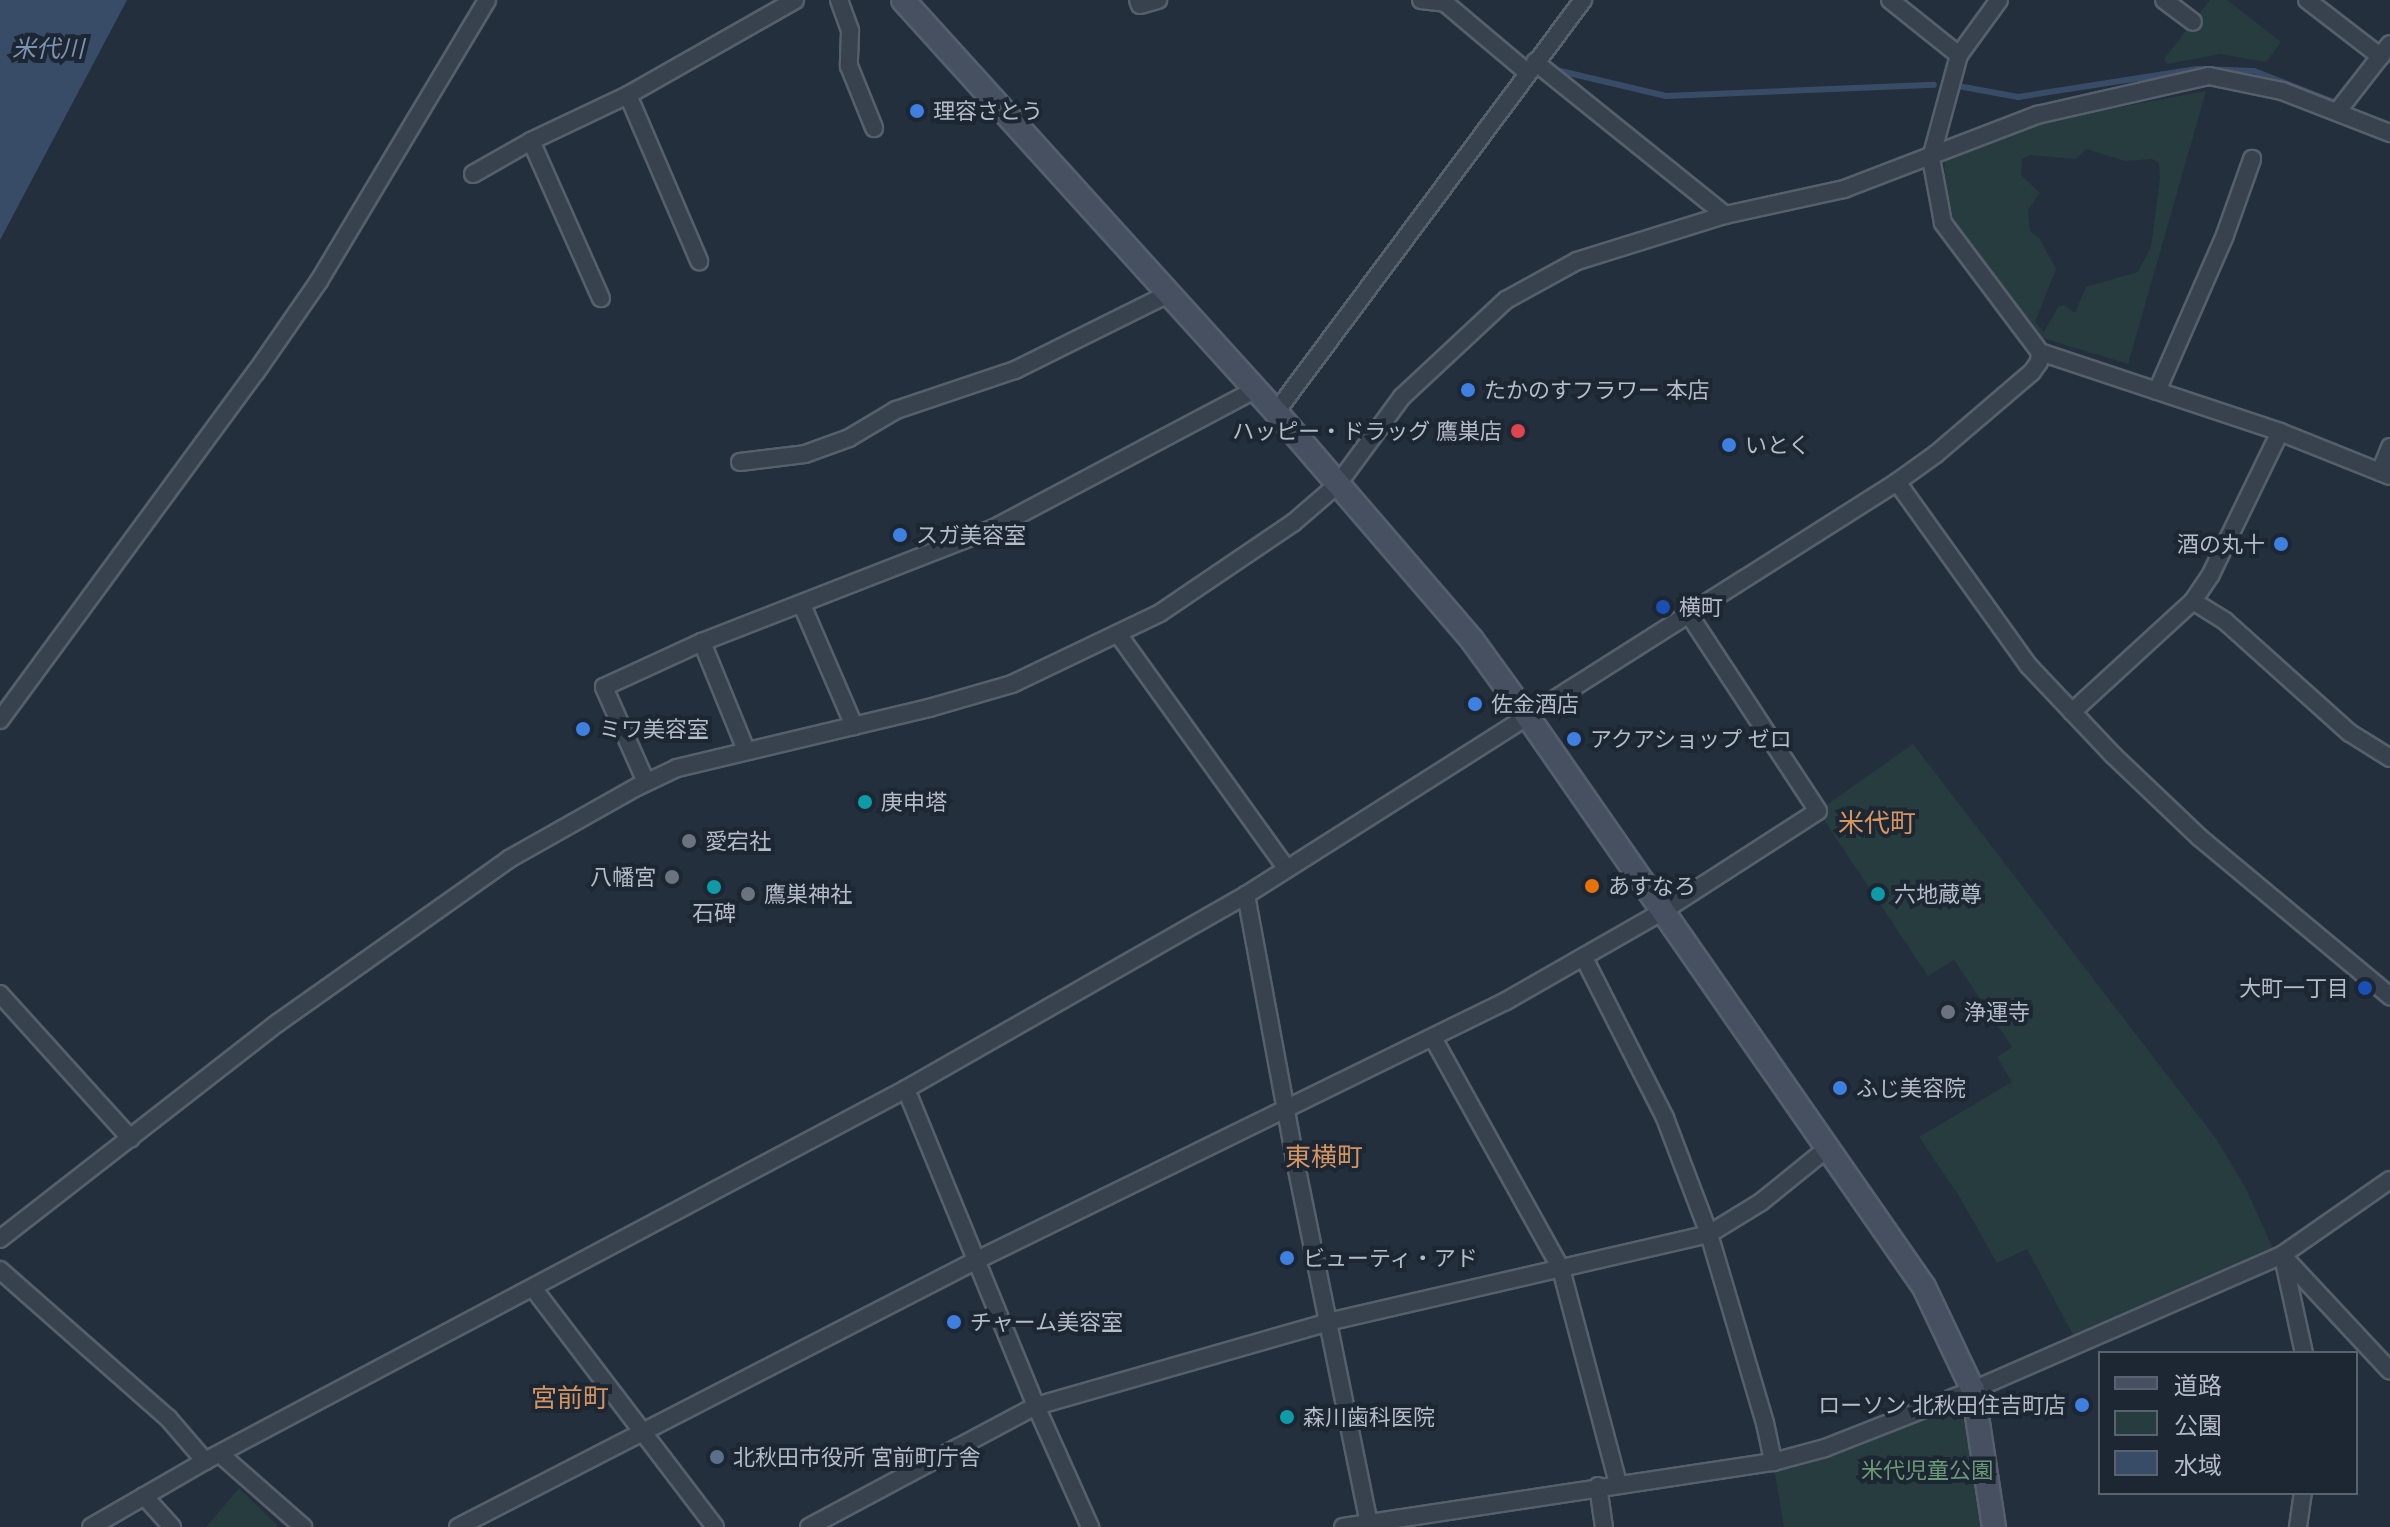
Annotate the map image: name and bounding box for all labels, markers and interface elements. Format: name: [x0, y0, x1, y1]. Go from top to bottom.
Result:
water label: 米代川: [12, 34, 84, 62]
place label: 理容さとう: [933, 98, 1043, 124]
marker: 理容さとう: [908, 102, 926, 120]
place label: たかのすフラワー 本店: [1484, 377, 1710, 403]
marker: たかのすフラワー 本店: [1459, 381, 1477, 399]
place label: ハッピー・ドラッグ 鷹巣店: [1232, 418, 1502, 444]
marker: ハッピー・ドラッグ 鷹巣店: [1509, 422, 1527, 440]
place label: いとく: [1745, 432, 1811, 458]
marker: いとく: [1720, 436, 1738, 454]
place label: スガ美容室: [916, 522, 1026, 548]
marker: スガ美容室: [891, 526, 909, 544]
place label: 酒の丸十: [2177, 531, 2265, 557]
marker: 酒の丸十: [2272, 535, 2290, 553]
place label: 横町: [1679, 594, 1723, 620]
marker: 横町: [1654, 598, 1672, 616]
place label: 佐金酒店: [1491, 691, 1579, 717]
marker: 佐金酒店: [1466, 695, 1484, 713]
place label: ミワ美容室: [599, 716, 709, 742]
marker: ミワ美容室: [574, 720, 592, 738]
place label: アクアショップ ゼロ: [1590, 726, 1794, 752]
marker: アクアショップ ゼロ: [1565, 730, 1583, 748]
place label: 庚申塔: [881, 789, 947, 815]
marker: 庚申塔: [856, 793, 874, 811]
district label: 米代町: [1838, 807, 1916, 839]
place label: 愛宕社: [705, 828, 771, 854]
marker: 愛宕社: [680, 832, 698, 850]
place label: 八幡宮: [590, 864, 656, 890]
marker: 八幡宮: [663, 868, 681, 886]
place label: あすなろ: [1608, 873, 1696, 899]
marker: あすなろ: [1583, 877, 1601, 895]
marker: 石碑: [705, 878, 723, 896]
place label: 鷹巣神社: [764, 881, 852, 907]
place label: 六地蔵尊: [1894, 881, 1982, 907]
marker: 鷹巣神社: [739, 885, 757, 903]
marker: 六地蔵尊: [1869, 885, 1887, 903]
place label: 石碑: [692, 900, 736, 926]
place label: 大町一丁目: [2239, 975, 2349, 1001]
marker: 大町一丁目: [2356, 979, 2374, 997]
place label: 浄運寺: [1964, 999, 2030, 1025]
marker: 浄運寺: [1939, 1003, 1957, 1021]
place label: ふじ美容院: [1856, 1075, 1966, 1101]
marker: ふじ美容院: [1831, 1079, 1849, 1097]
district label: 東横町: [1285, 1141, 1363, 1173]
place label: ビューティ・アド: [1303, 1245, 1479, 1271]
marker: ビューティ・アド: [1278, 1249, 1296, 1267]
place label: チャーム美容室: [970, 1309, 1124, 1335]
marker: チャーム美容室: [945, 1313, 963, 1331]
legend: [2098, 1351, 2358, 1495]
text: 道路: [2174, 1368, 2222, 1401]
district label: 宮前町: [531, 1382, 609, 1414]
place label: ローソン 北秋田住吉町店: [1818, 1392, 2066, 1418]
marker: ローソン 北秋田住吉町店: [2073, 1396, 2091, 1414]
place label: 森川歯科医院: [1303, 1404, 1435, 1430]
marker: 森川歯科医院: [1278, 1408, 1296, 1426]
text: 公園: [2174, 1408, 2222, 1441]
place label: 北秋田市役所 宮前町庁舎: [733, 1444, 981, 1470]
marker: 北秋田市役所 宮前町庁舎: [708, 1448, 726, 1466]
text: 水域: [2174, 1448, 2222, 1481]
park label: 米代児童公園: [1861, 1457, 1993, 1483]

